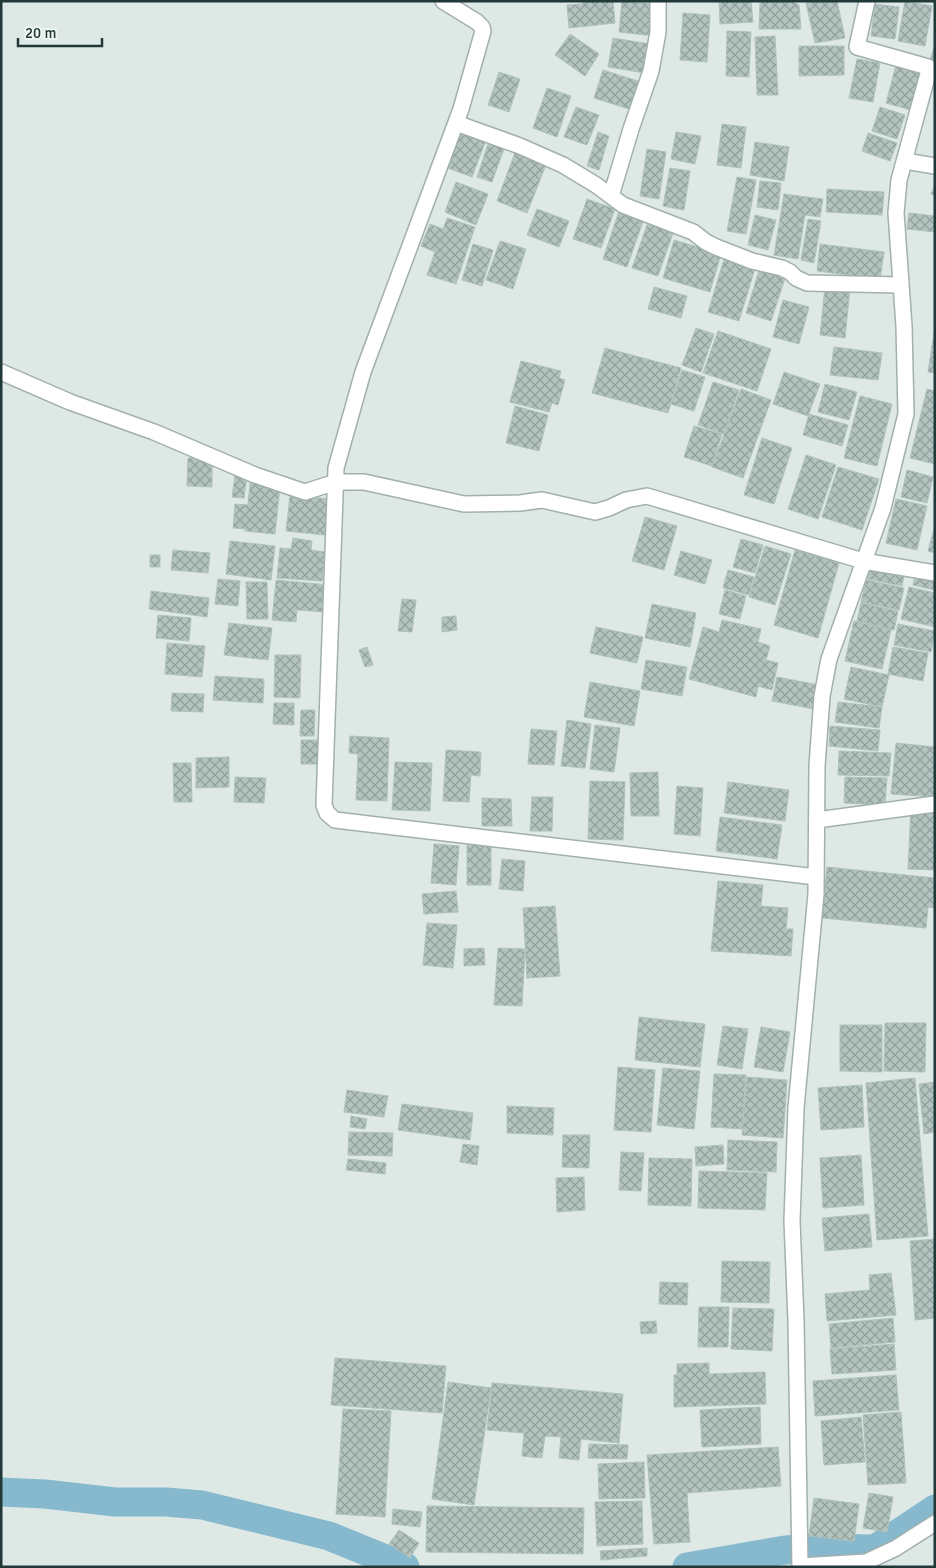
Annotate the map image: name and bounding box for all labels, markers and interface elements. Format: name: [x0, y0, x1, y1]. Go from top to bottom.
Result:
scale bar: [18, 15, 101, 47]
text: 20 m: [25, 24, 56, 42]

